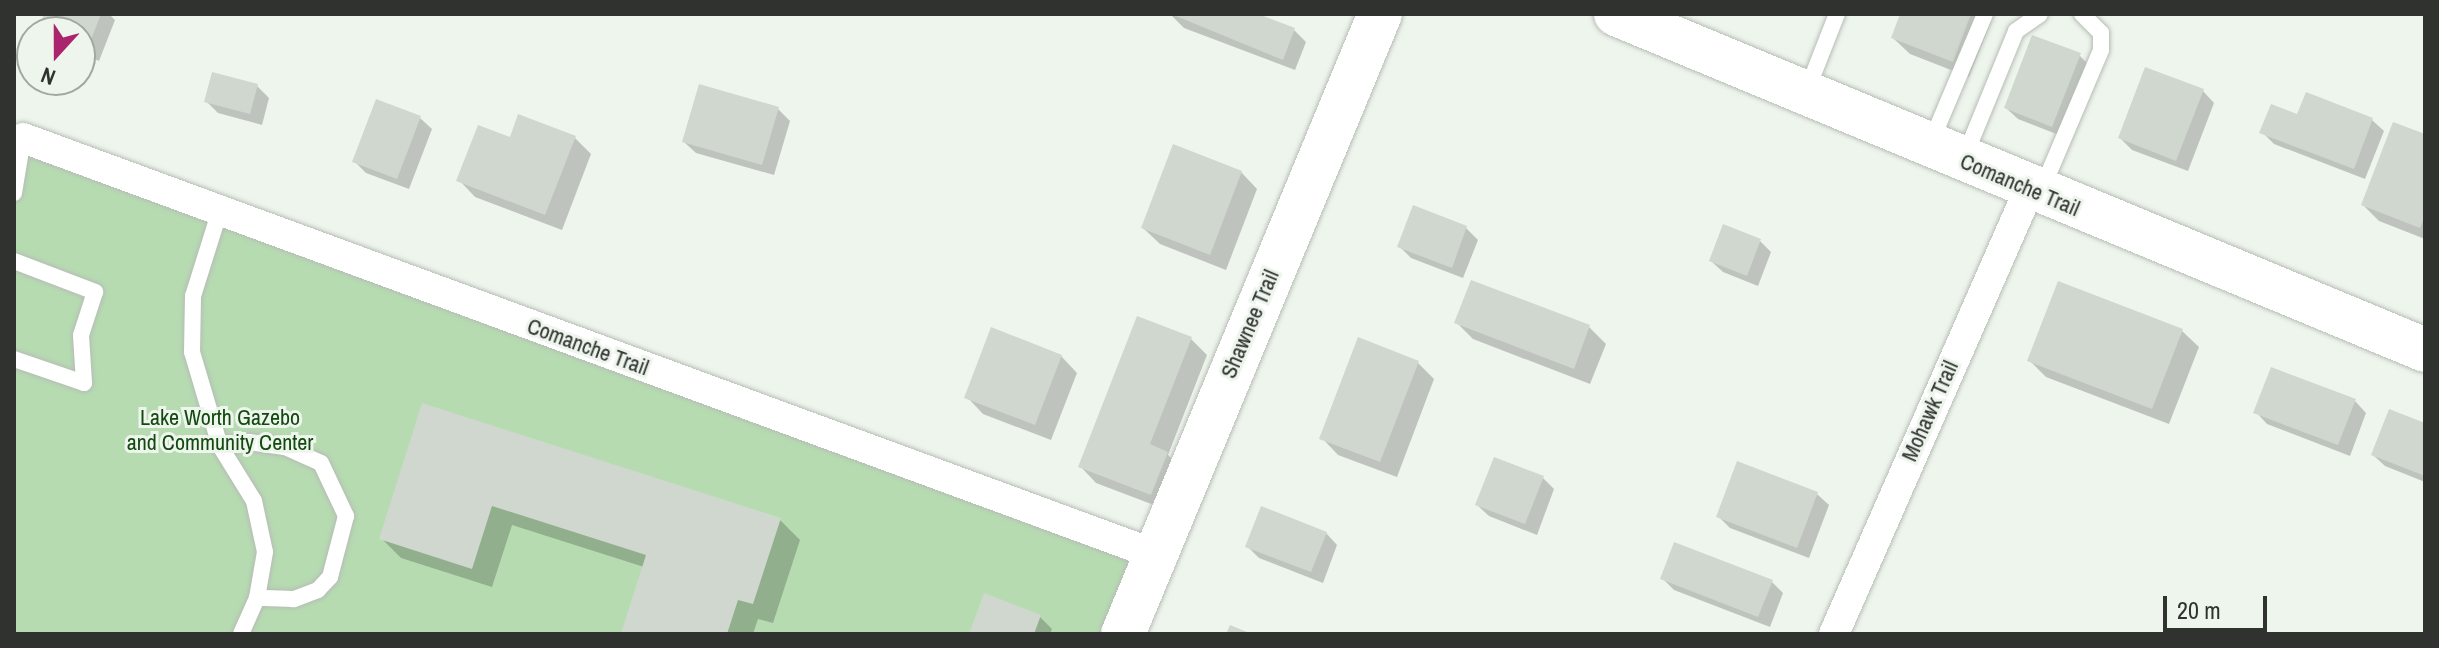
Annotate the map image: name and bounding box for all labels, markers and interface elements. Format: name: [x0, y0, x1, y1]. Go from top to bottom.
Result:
north arrow: [16, 16, 96, 96]
text: N: [37, 60, 60, 93]
street label: Comanche Trail: [1956, 148, 2084, 222]
street label: Shawnee Trail: [1215, 266, 1285, 382]
street label: Comanche Trail: [524, 313, 652, 381]
street label: Mohawk Trail: [1896, 356, 1964, 466]
park label: Lake Worth Gazebo and Community Center: [127, 404, 313, 456]
scale bar: [2167, 580, 2271, 630]
text: 20 m: [2177, 594, 2221, 626]

